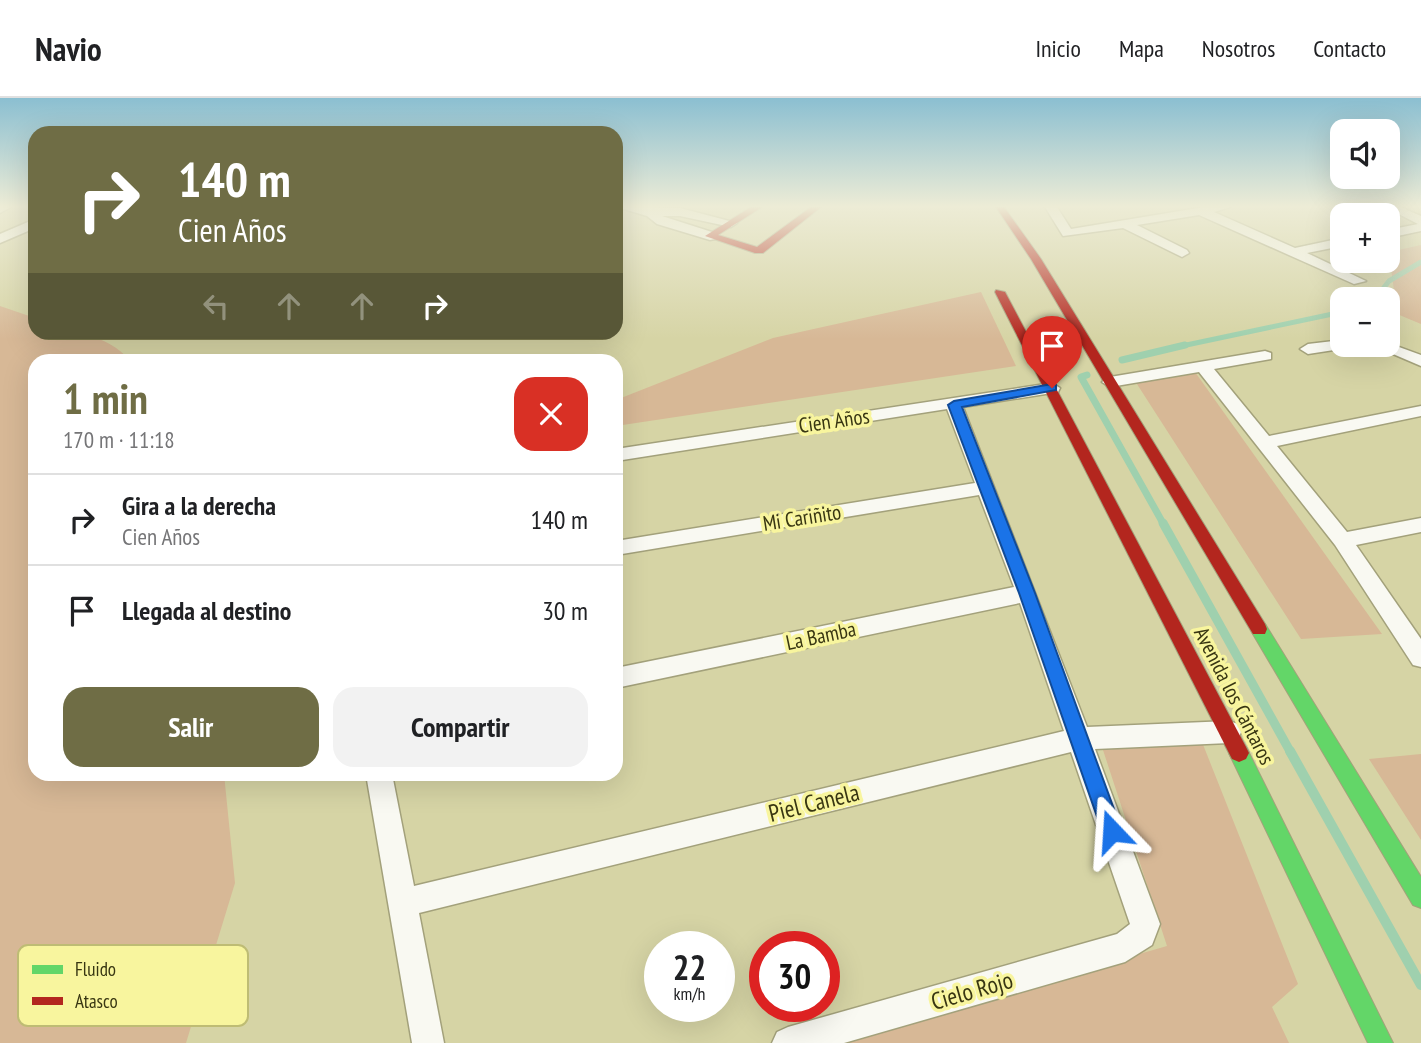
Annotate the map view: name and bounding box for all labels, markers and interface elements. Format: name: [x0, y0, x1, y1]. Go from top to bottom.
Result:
text: Navio: [35, 27, 102, 70]
text: Inicio: [1035, 33, 1081, 64]
text: Mapa: [1119, 33, 1164, 64]
text: Nosotros: [1202, 33, 1275, 64]
text: Contacto: [1313, 33, 1386, 64]
map controls: [1330, 119, 1400, 357]
button: sound: [1330, 119, 1400, 189]
text: 140 m: [178, 147, 291, 211]
icon: right: [63, 154, 154, 245]
button: +: [1330, 203, 1400, 273]
text: Cien Años: [178, 209, 287, 251]
icon: left: [197, 287, 235, 325]
icon: ahead: [270, 287, 308, 325]
icon: ahead: [343, 287, 381, 325]
icon: right: [416, 287, 454, 325]
button: −: [1330, 287, 1400, 357]
pin: [1022, 316, 1082, 388]
icon: arrive: [1033, 327, 1071, 365]
text: 1 min: [63, 371, 148, 426]
button: close: [514, 377, 588, 451]
street label: Cien Años: [797, 402, 871, 439]
text: 170 m · 11:18: [63, 425, 175, 454]
text: Gira a la derecha: [122, 489, 276, 522]
street label: Mi Cariñito: [761, 498, 843, 537]
icon: right: [63, 501, 101, 539]
text: 140 m: [530, 503, 588, 536]
text: Cien Años: [122, 522, 200, 551]
icon: arrive: [63, 592, 101, 630]
text: Llegada al destino: [122, 594, 291, 627]
text: 30 m: [542, 594, 588, 627]
street label: La Bamba: [783, 615, 858, 656]
street label: Avenida los Cántaros: [1188, 623, 1281, 769]
button: Salir: [63, 687, 319, 767]
button: Compartir: [333, 687, 588, 767]
street label: Piel Canela: [765, 776, 863, 829]
position arrow: [1075, 794, 1149, 868]
speed limit sign: 30: [749, 931, 840, 1022]
text: 22: [673, 944, 706, 990]
legend: [18, 945, 248, 1026]
text: Fluido: [75, 957, 116, 981]
street label: Cielo Rojo: [927, 964, 1016, 1017]
text: km/h: [674, 982, 705, 1005]
text: Atasco: [75, 989, 118, 1013]

